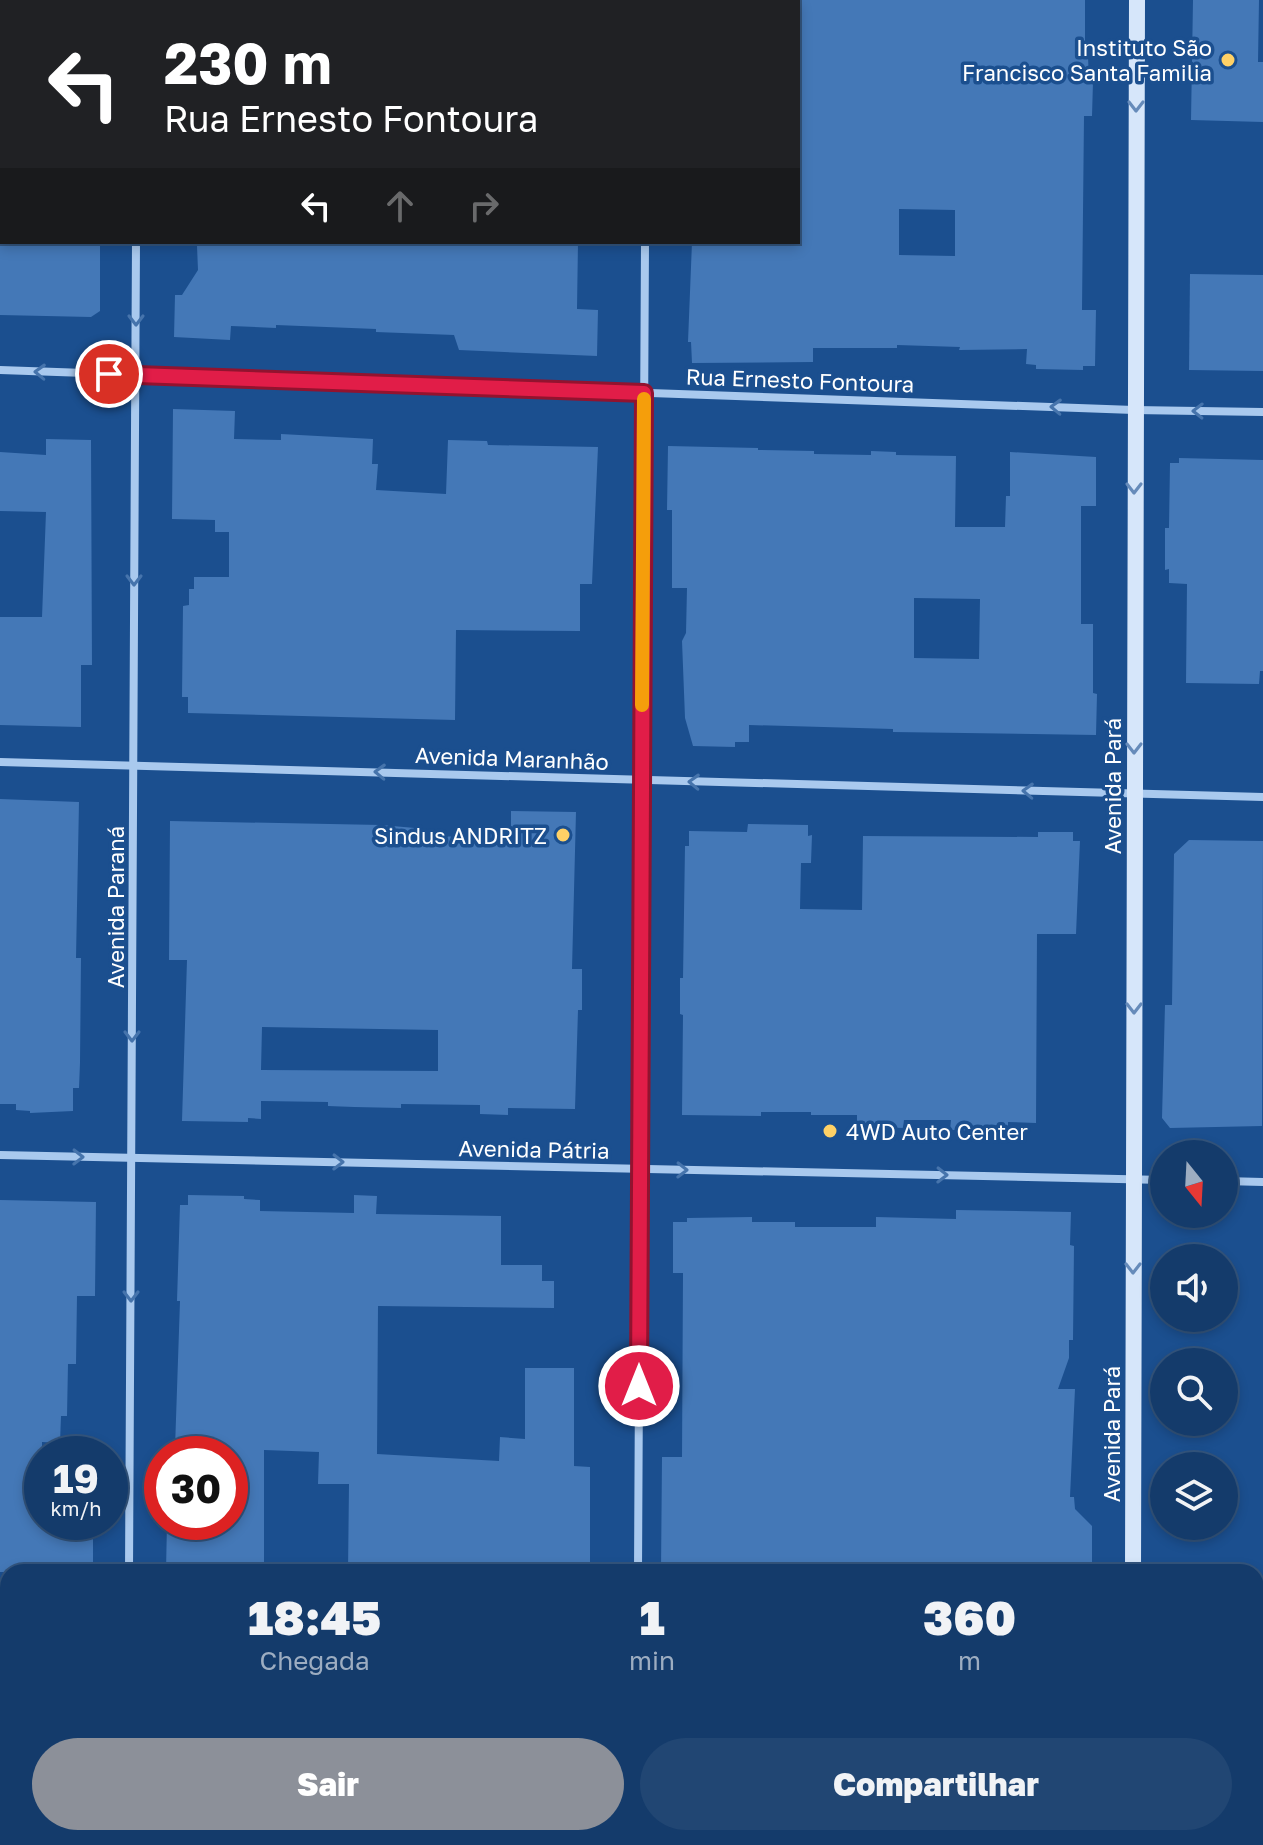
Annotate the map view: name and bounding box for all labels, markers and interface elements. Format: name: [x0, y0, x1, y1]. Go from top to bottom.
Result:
text: 230 m: [164, 29, 332, 96]
icon: left: [32, 32, 136, 136]
place label: Instituto São Francisco Santa Familia: [962, 34, 1212, 86]
marker: Instituto São Francisco Santa Familia: [1219, 51, 1237, 69]
text: Rua Ernesto Fontoura: [164, 97, 538, 140]
one-way arrow: [1127, 100, 1145, 113]
icon: left: [294, 184, 338, 228]
icon: ahead: [378, 184, 422, 228]
icon: right: [462, 184, 506, 228]
one-way arrow: [127, 314, 145, 327]
pin: [75, 340, 143, 408]
icon: arrive: [87, 352, 131, 396]
one-way arrow: [33, 363, 46, 380]
street label: Rua Ernesto Fontoura: [685, 363, 915, 397]
one-way arrow: [1049, 398, 1062, 416]
one-way arrow: [1191, 402, 1204, 420]
one-way arrow: [1125, 482, 1143, 495]
one-way arrow: [126, 574, 143, 587]
street label: Avenida Pará: [1099, 718, 1126, 854]
street label: Avenida Maranhão: [415, 741, 609, 775]
one-way arrow: [1125, 742, 1143, 755]
one-way arrow: [373, 764, 386, 781]
one-way arrow: [687, 773, 700, 791]
one-way arrow: [1021, 783, 1034, 800]
place label: Sindus ANDRITZ: [374, 822, 547, 849]
street label: Avenida Paraná: [102, 826, 129, 988]
marker: Sindus ANDRITZ: [554, 826, 572, 844]
one-way arrow: [1125, 1002, 1143, 1015]
one-way arrow: [123, 1030, 141, 1043]
place label: 4WD Auto Center: [846, 1118, 1028, 1145]
marker: 4WD Auto Center: [821, 1122, 839, 1140]
street label: Avenida Pátria: [458, 1134, 610, 1164]
north arrow: [1150, 1140, 1238, 1228]
map controls: [1150, 1140, 1238, 1540]
one-way arrow: [72, 1148, 85, 1166]
one-way arrow: [332, 1154, 345, 1171]
one-way arrow: [676, 1161, 689, 1178]
one-way arrow: [936, 1167, 949, 1184]
button: sound: [1150, 1244, 1238, 1332]
one-way arrow: [1124, 1262, 1142, 1275]
one-way arrow: [122, 1290, 140, 1303]
position arrow: [597, 1344, 681, 1428]
button: search: [1150, 1348, 1238, 1436]
street label: Avenida Pará: [1098, 1366, 1125, 1502]
speed limit sign: 30: [144, 1436, 248, 1540]
button: layers: [1150, 1452, 1238, 1540]
text: 19: [53, 1454, 99, 1502]
text: km/h: [51, 1496, 101, 1520]
text: 18:45: [248, 1588, 381, 1646]
text: 1: [639, 1588, 665, 1646]
text: 360: [923, 1588, 1016, 1646]
text: Chegada: [259, 1645, 370, 1676]
text: min: [629, 1645, 675, 1676]
text: m: [958, 1645, 981, 1676]
button: Sair: [32, 1738, 624, 1830]
button: Compartilhar: [640, 1738, 1232, 1830]

